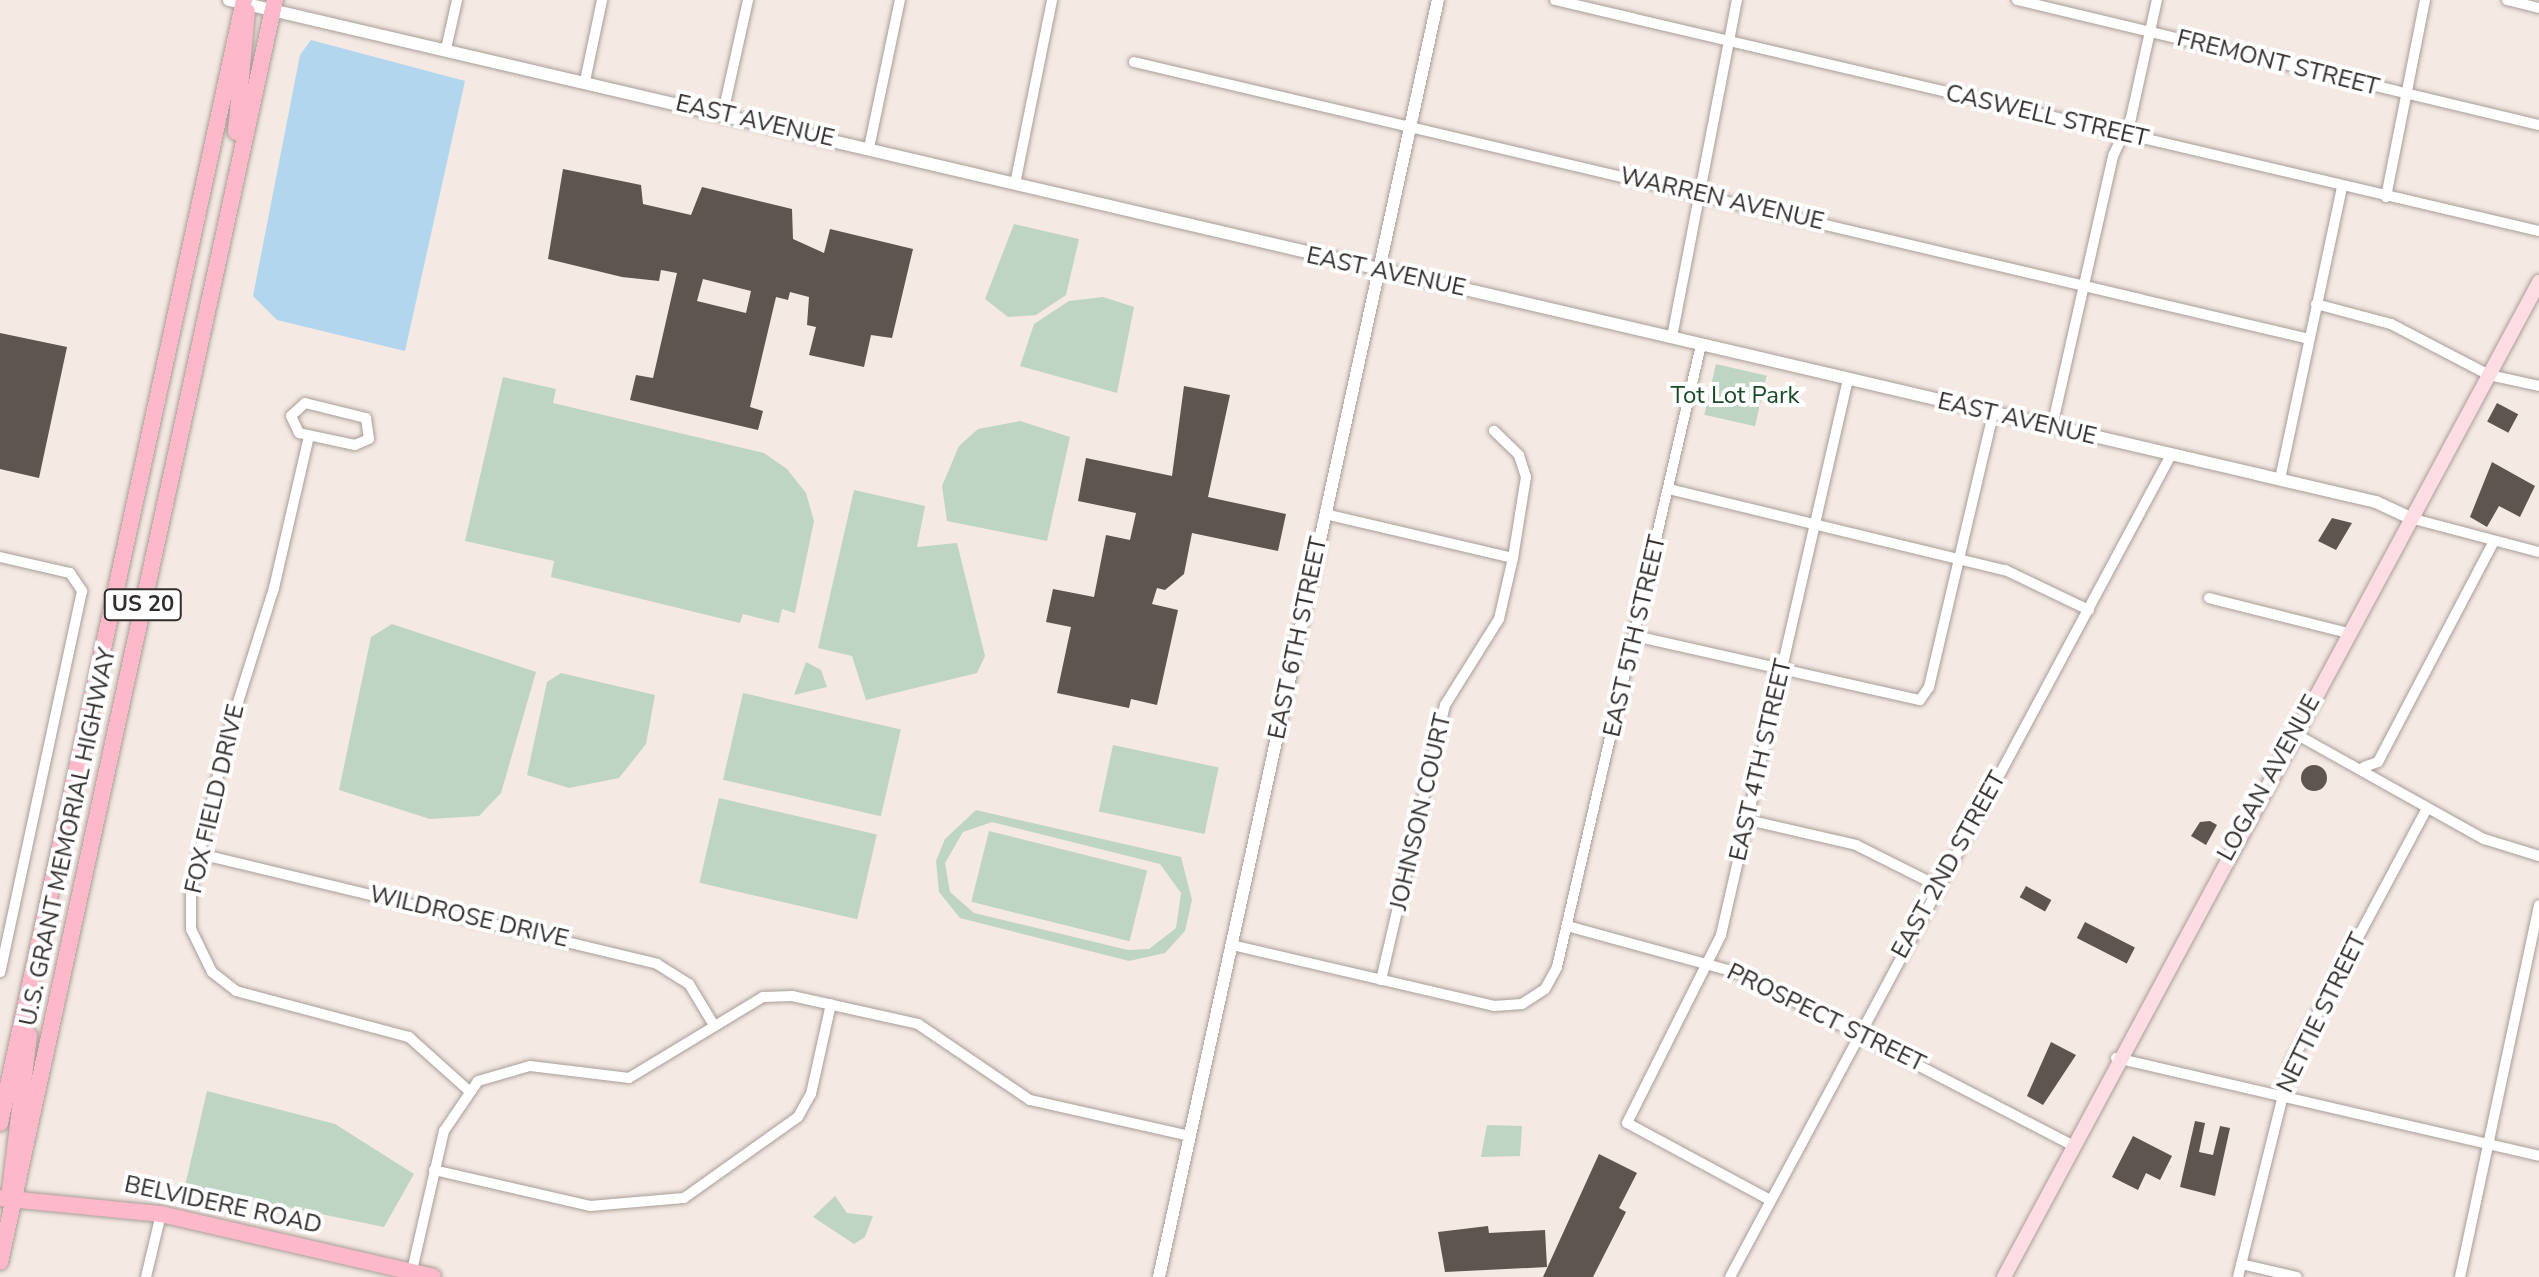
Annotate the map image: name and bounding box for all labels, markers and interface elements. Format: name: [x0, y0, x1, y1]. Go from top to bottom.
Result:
street label: FREMONT STREET: [2174, 24, 2382, 102]
street label: CASWELL STREET: [1943, 79, 2151, 153]
street label: EAST AVENUE: [673, 89, 837, 153]
street label: WARREN AVENUE: [1617, 162, 1827, 236]
street label: EAST AVENUE: [1304, 241, 1468, 303]
park label: Tot Lot Park: [1670, 382, 1800, 410]
street label: EAST AVENUE: [1935, 387, 2099, 451]
street label: EAST 5TH STREET: [1598, 532, 1672, 740]
street label: EAST 6TH STREET: [1262, 534, 1334, 742]
road number: US 20: [103, 587, 183, 623]
street label: U.S. GRANT MEMORIAL HIGHWAY: [14, 645, 122, 1029]
street label: EAST 4TH STREET: [1724, 656, 1798, 864]
street label: LOGAN AVENUE: [2211, 690, 2327, 866]
street label: FOX FIELD DRIVE: [179, 702, 251, 896]
street label: JOHNSON COURT: [1384, 711, 1458, 913]
street label: EAST 2ND STREET: [1886, 767, 2012, 963]
street label: WILDROSE DRIVE: [367, 880, 571, 954]
street label: NETTIE STREET: [2271, 929, 2373, 1097]
street label: PROSPECT STREET: [1722, 958, 1930, 1078]
street label: BELVIDERE ROAD: [122, 1170, 324, 1240]

